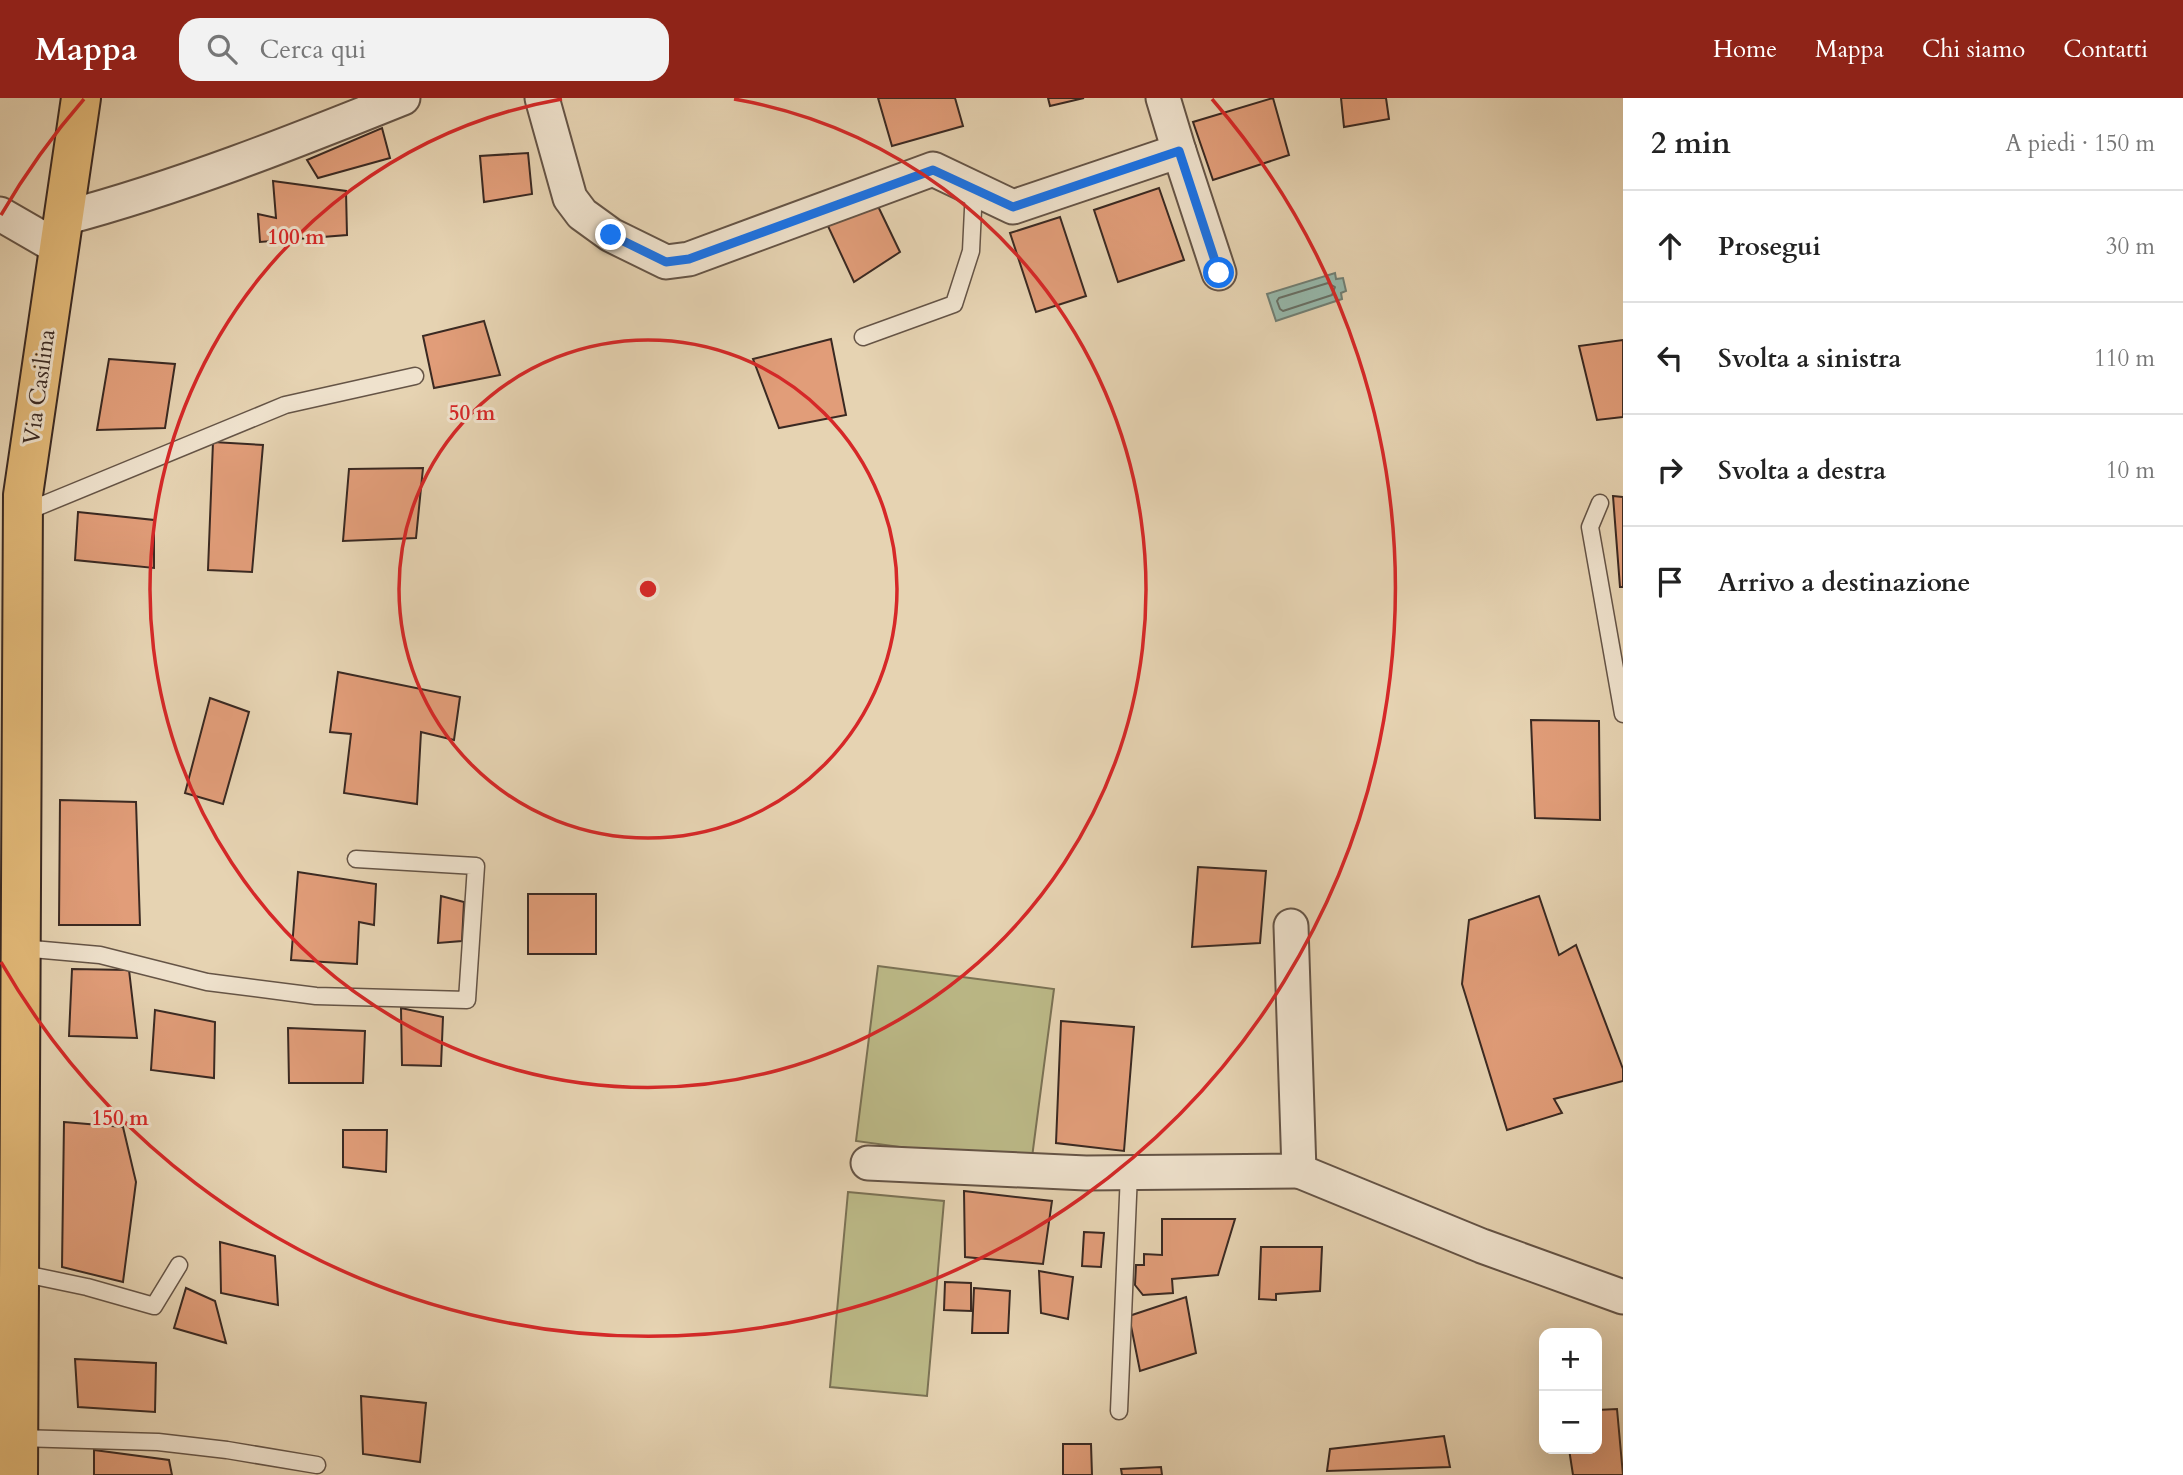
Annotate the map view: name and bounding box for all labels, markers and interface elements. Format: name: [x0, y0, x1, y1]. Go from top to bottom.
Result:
search box: [179, 18, 669, 81]
text: Mappa: [35, 27, 137, 72]
icon: search: [203, 30, 241, 68]
text: Cerca qui: [259, 32, 366, 67]
text: Home: [1713, 33, 1777, 66]
text: Mappa: [1815, 33, 1884, 66]
text: Chi siamo: [1922, 33, 2025, 66]
text: Contatti: [2063, 33, 2148, 66]
text: 2 min: [1651, 123, 1731, 164]
text: A piedi · 150 m: [2005, 128, 2155, 159]
route end: [595, 219, 626, 250]
text: 100 m: [267, 223, 325, 252]
icon: ahead: [1651, 227, 1689, 265]
text: Prosegui: [1718, 229, 1821, 264]
text: 30 m: [2106, 231, 2155, 262]
route start: [1203, 257, 1234, 288]
street label: Via Casilina: [16, 327, 62, 447]
icon: left: [1651, 339, 1689, 377]
text: Svolta a sinistra: [1718, 341, 1901, 376]
text: 110 m: [2094, 343, 2155, 374]
text: 50 m: [449, 399, 496, 428]
icon: right: [1651, 451, 1689, 489]
text: Svolta a destra: [1718, 453, 1886, 488]
text: 10 m: [2106, 455, 2155, 486]
icon: arrive: [1651, 563, 1689, 601]
text: Arrivo a destinazione: [1718, 565, 1970, 600]
centre of rings: [636, 577, 660, 601]
text: 150 m: [91, 1104, 149, 1133]
map controls: [1539, 1328, 1602, 1454]
button: +: [1539, 1328, 1602, 1391]
button: −: [1539, 1391, 1602, 1454]

